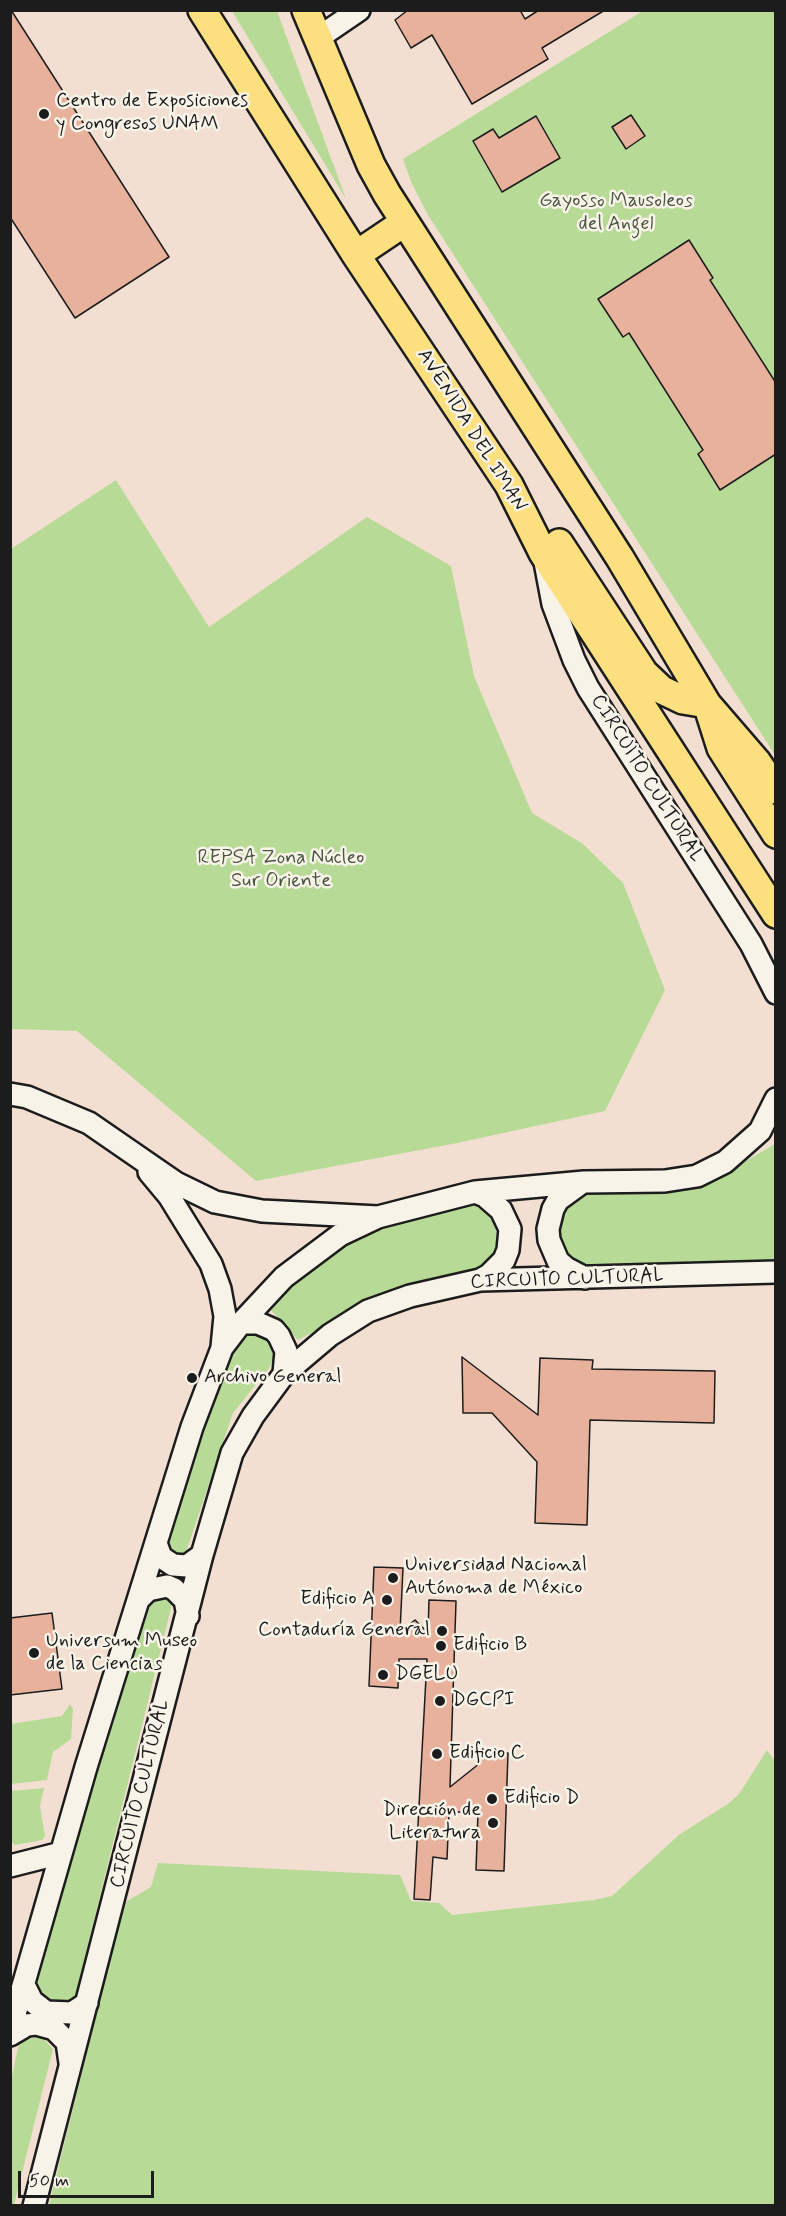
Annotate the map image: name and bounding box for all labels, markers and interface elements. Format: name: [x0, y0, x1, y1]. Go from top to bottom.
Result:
place label: Centro de Exposiciones y Congresos UNAM: [56, 90, 248, 137]
marker: Centro de Exposiciones y Congresos UNAM: [37, 107, 51, 121]
park label: Gayosso Mausoleos del Angel: [539, 190, 693, 237]
street label: AVENIDA DEL IMAN: [411, 345, 531, 517]
street label: CIRCUITO CULTURAL: [585, 691, 707, 867]
park label: REPSA Zona Núcleo Sur Oriente: [198, 847, 364, 894]
street label: CIRCUITO CULTURAL: [470, 1265, 664, 1295]
place label: Archivo General: [204, 1366, 341, 1390]
marker: Archivo General: [185, 1371, 199, 1385]
place label: Universidad Nacional Autónoma de México: [405, 1554, 587, 1601]
marker: Universidad Nacional Autónoma de México: [386, 1571, 400, 1585]
place label: Edificio A: [300, 1588, 375, 1612]
marker: Edificio A: [380, 1593, 394, 1607]
place label: Contaduría General: [258, 1619, 430, 1643]
marker: Contaduría General: [435, 1624, 449, 1638]
place label: Universum Museo de la Ciencias: [46, 1630, 197, 1677]
place label: Edificio B: [453, 1634, 527, 1658]
marker: Edificio B: [434, 1639, 448, 1653]
marker: Universum Museo de la Ciencias: [27, 1646, 41, 1660]
place label: DGELU: [395, 1663, 458, 1687]
marker: DGELU: [376, 1668, 390, 1682]
place label: DGCPI: [452, 1689, 514, 1713]
marker: DGCPI: [433, 1694, 447, 1708]
street label: CIRCUITO CULTURAL: [106, 1697, 176, 1891]
place label: Edificio C: [449, 1742, 525, 1766]
marker: Edificio C: [430, 1747, 444, 1761]
place label: Edificio D: [504, 1787, 579, 1811]
marker: Edificio D: [485, 1792, 499, 1806]
place label: Dirección de Literatura: [383, 1799, 481, 1846]
marker: Dirección de Literatura: [486, 1816, 500, 1830]
scale bar: [21, 2159, 158, 2197]
text: 50 m: [29, 2169, 69, 2193]

